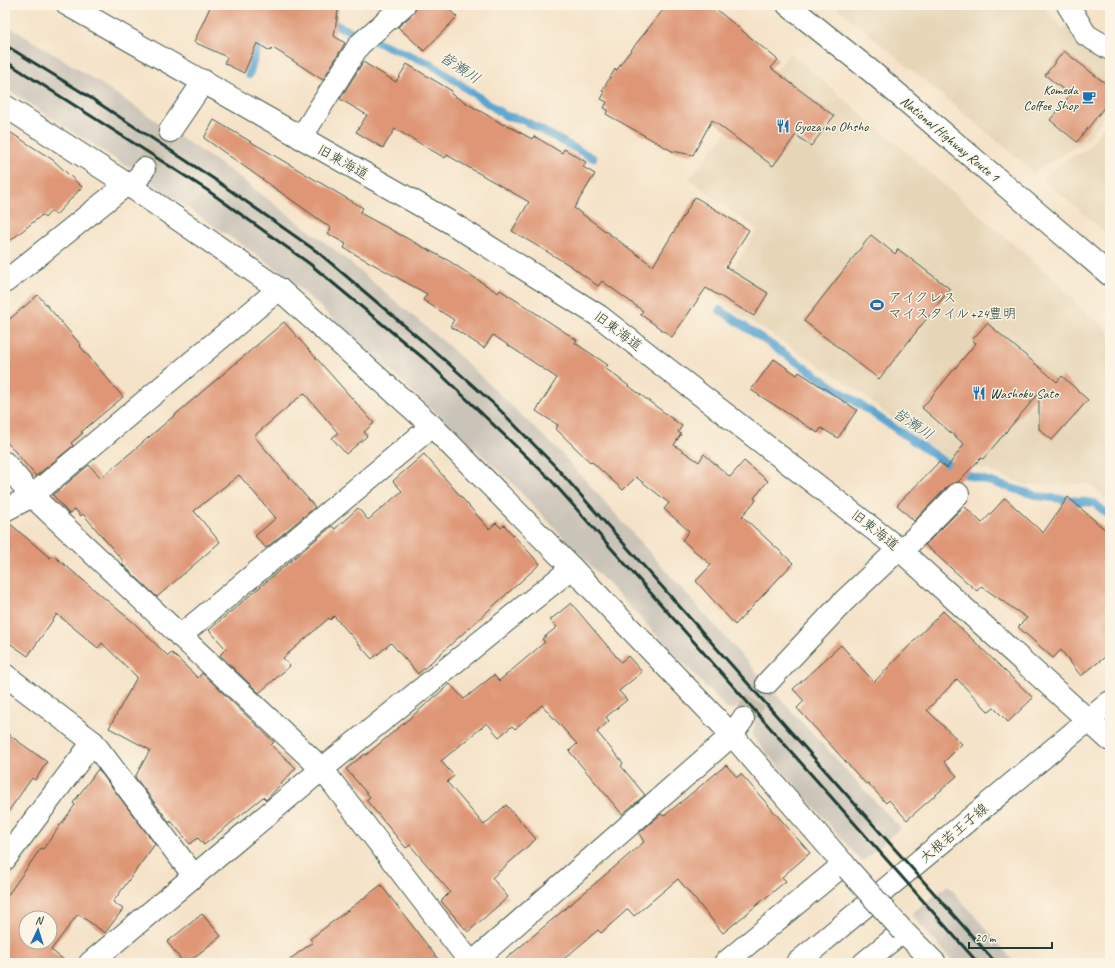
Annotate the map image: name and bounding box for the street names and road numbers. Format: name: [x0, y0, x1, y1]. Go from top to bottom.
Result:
street label: National Highway Route 1: [897, 93, 1004, 186]
street label: 旧東海道: [314, 141, 372, 183]
street label: 旧東海道: [591, 307, 645, 355]
street label: 旧東海道: [848, 506, 902, 554]
street label: 大根若王子線: [916, 799, 992, 867]

